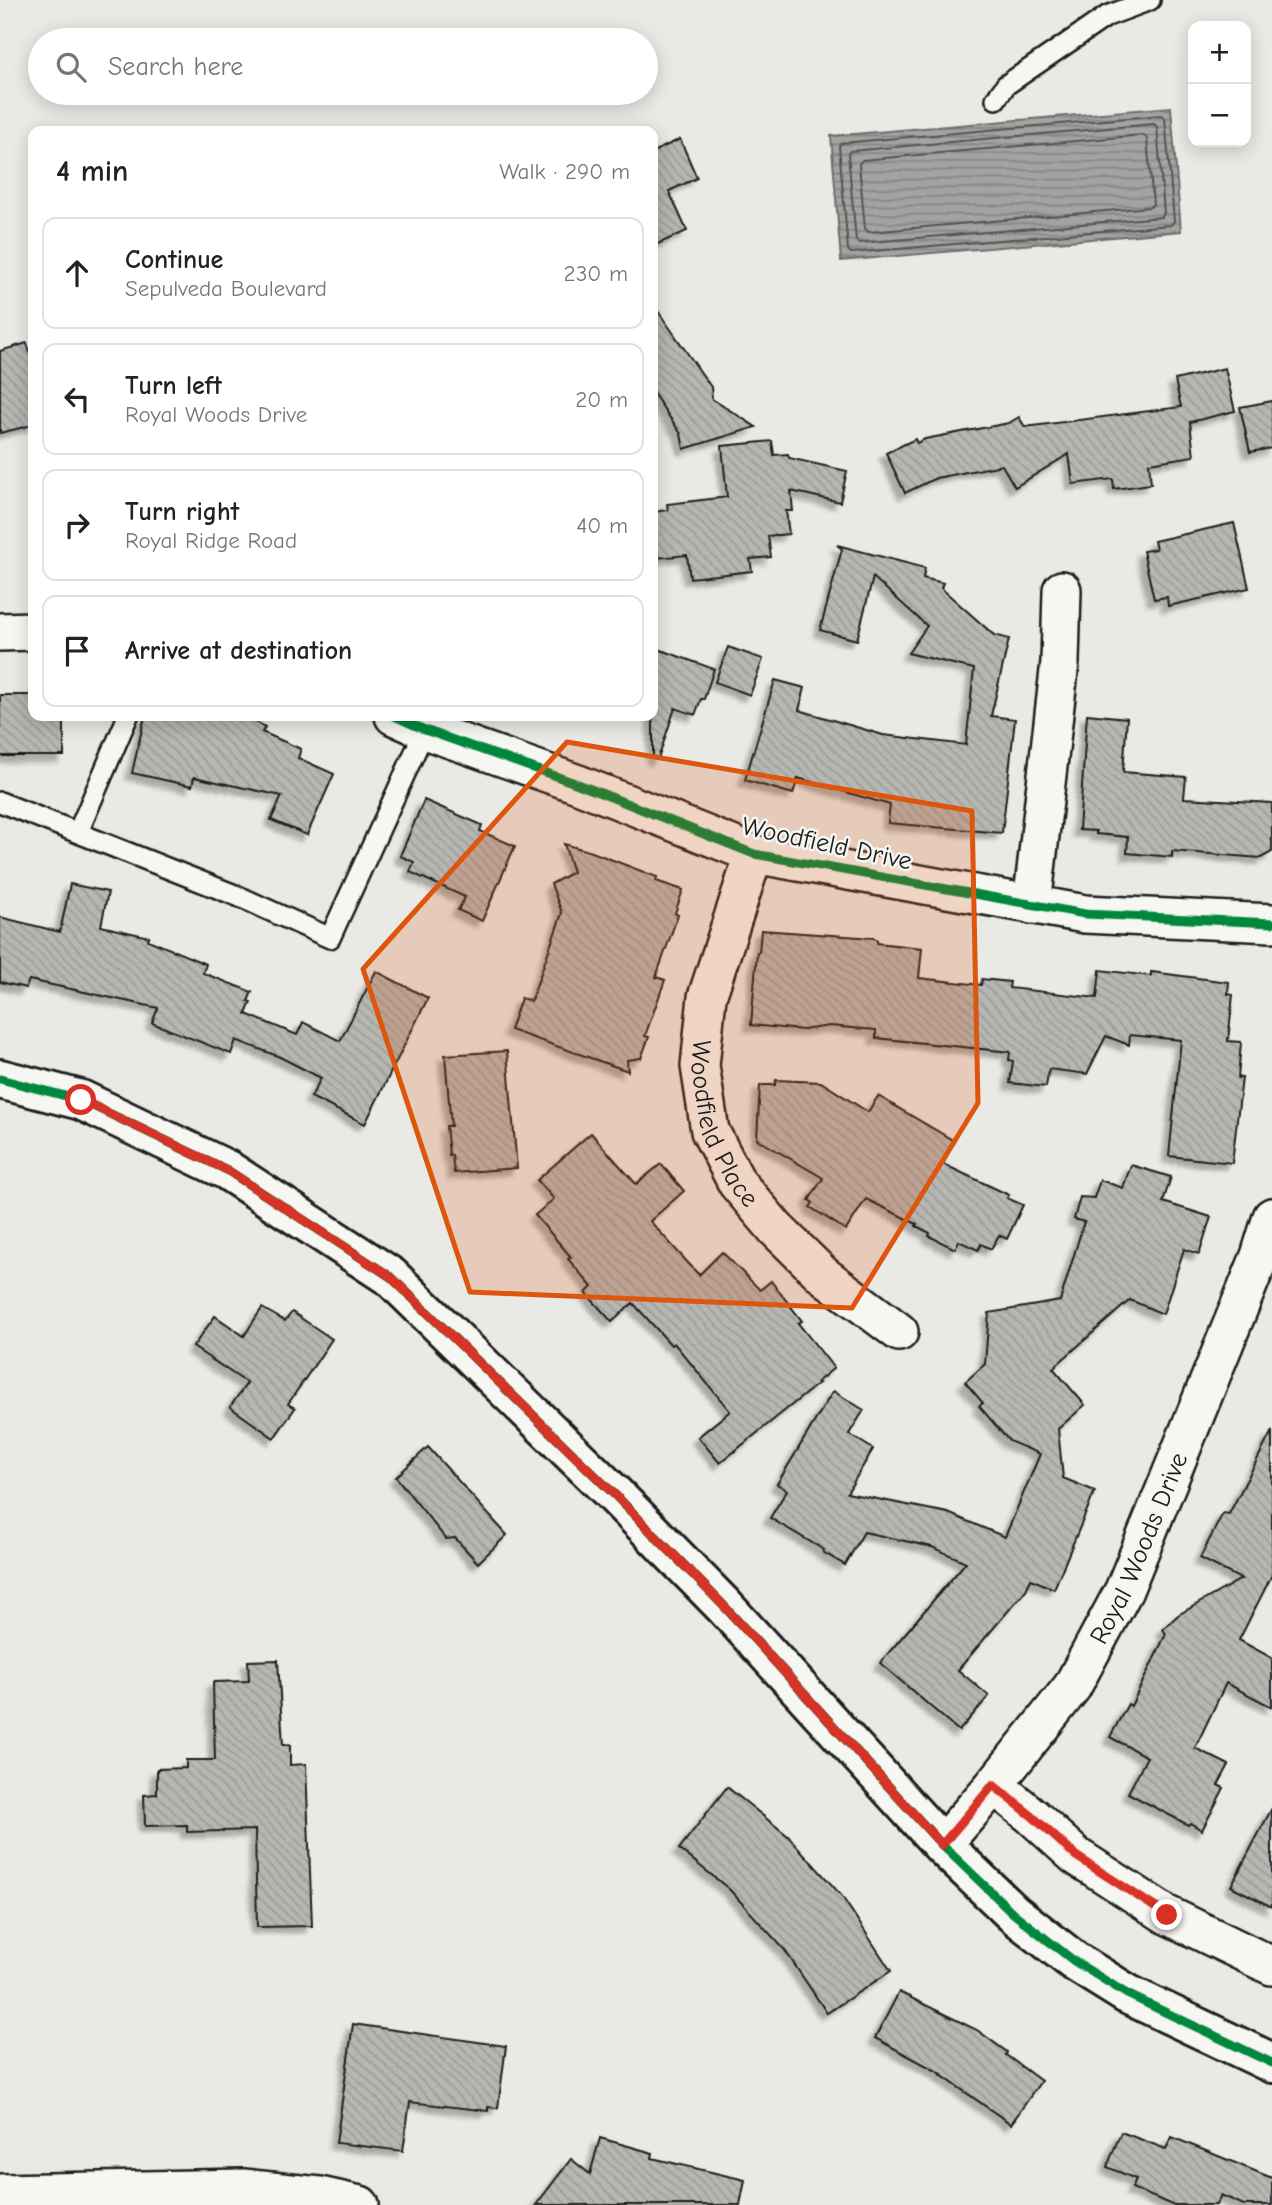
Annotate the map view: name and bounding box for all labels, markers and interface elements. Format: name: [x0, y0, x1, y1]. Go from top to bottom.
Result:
map controls: [1188, 21, 1251, 147]
button: +: [1188, 21, 1251, 84]
search box: [28, 28, 658, 105]
icon: search: [52, 48, 90, 86]
text: Search here: [108, 52, 243, 82]
button: −: [1188, 84, 1251, 147]
text: 4 min: [56, 154, 128, 189]
text: Walk · 290 m: [499, 158, 630, 185]
text: Continue: [125, 245, 223, 275]
icon: ahead: [58, 254, 96, 292]
text: 230 m: [564, 260, 628, 287]
text: Sepulveda Boulevard: [125, 275, 327, 302]
text: Turn left: [125, 371, 222, 401]
icon: left: [58, 380, 96, 418]
text: 20 m: [575, 386, 628, 413]
text: Royal Woods Drive: [125, 401, 307, 428]
text: Turn right: [125, 497, 239, 527]
icon: right: [58, 506, 96, 544]
text: 40 m: [576, 512, 628, 539]
text: Royal Ridge Road: [125, 527, 297, 554]
icon: arrive: [58, 632, 96, 670]
text: Arrive at destination: [125, 636, 352, 666]
street label: Woodfield Drive: [739, 811, 915, 877]
street label: Woodfield Place: [683, 1038, 764, 1213]
route start: [65, 1084, 96, 1115]
street label: Royal Woods Drive: [1084, 1448, 1194, 1649]
route end: [1151, 1899, 1182, 1930]

